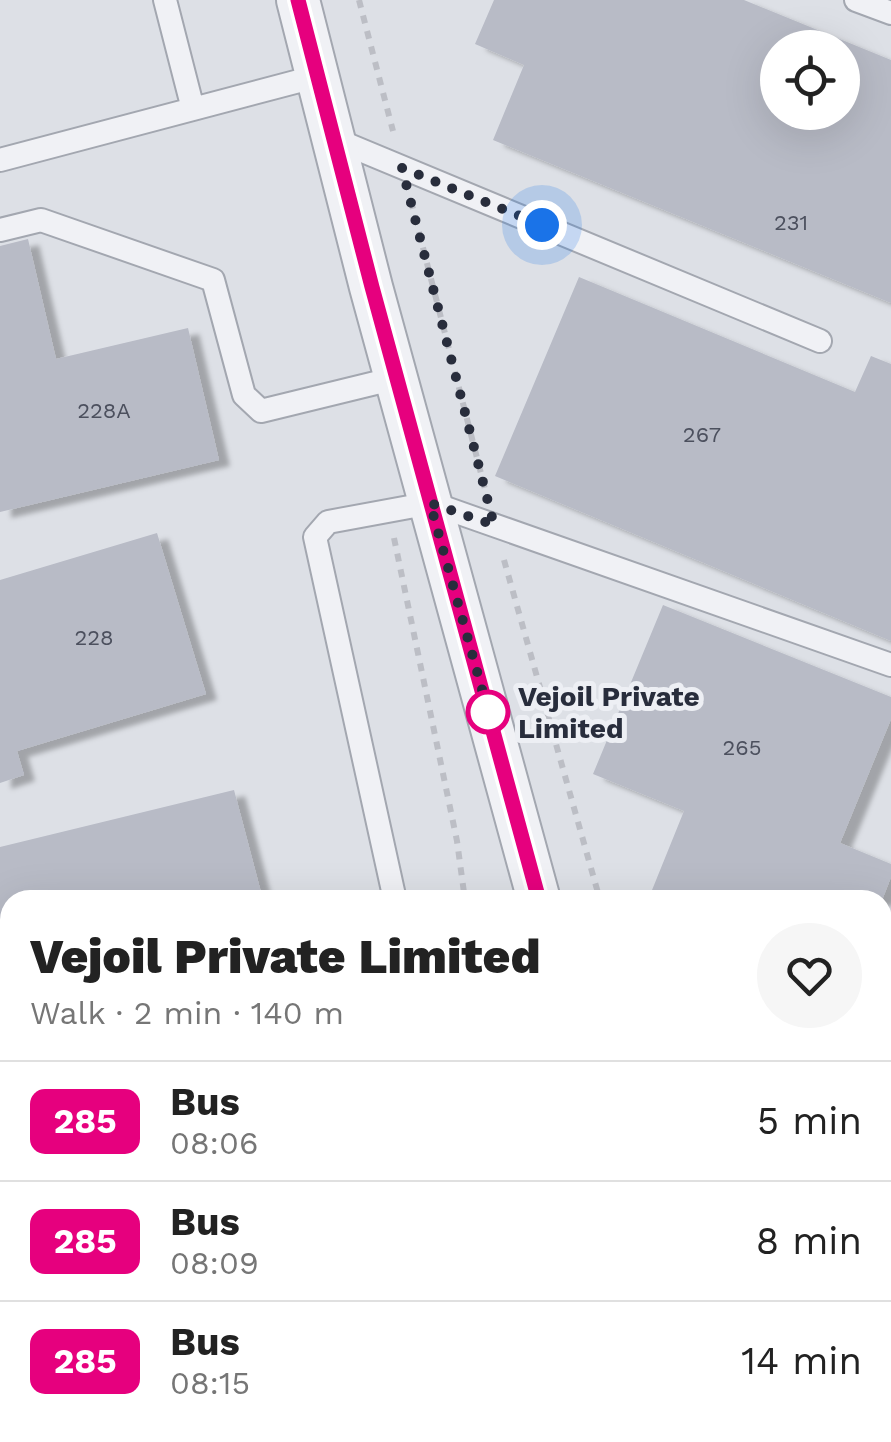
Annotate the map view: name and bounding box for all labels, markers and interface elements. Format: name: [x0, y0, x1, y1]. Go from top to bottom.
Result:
map controls: [760, 30, 860, 130]
button: locate: [760, 30, 860, 130]
your location: [517, 200, 567, 250]
house number: 231: [774, 210, 808, 235]
house number: 228A: [77, 398, 131, 423]
house number: 267: [683, 422, 721, 447]
house number: 228: [74, 625, 114, 650]
place label: Vejoil Private Limited: [518, 680, 700, 745]
marker: Vejoil Private Limited: [467, 691, 509, 733]
house number: 265: [722, 735, 762, 760]
button: heart: [757, 923, 862, 1028]
text: Vejoil Private Limited: [30, 928, 540, 985]
text: Walk · 2 min · 140 m: [30, 994, 344, 1032]
text: Bus: [170, 1080, 240, 1124]
text: 5 min: [757, 1099, 862, 1143]
text: 285: [53, 1100, 117, 1142]
text: 08:06: [170, 1124, 258, 1162]
text: Bus: [170, 1200, 240, 1244]
text: 8 min: [756, 1219, 862, 1263]
text: 285: [53, 1220, 117, 1262]
text: 08:09: [170, 1244, 259, 1282]
text: Bus: [170, 1320, 240, 1364]
text: 14 min: [741, 1339, 862, 1383]
text: 285: [53, 1340, 117, 1382]
text: 08:15: [170, 1364, 250, 1402]

